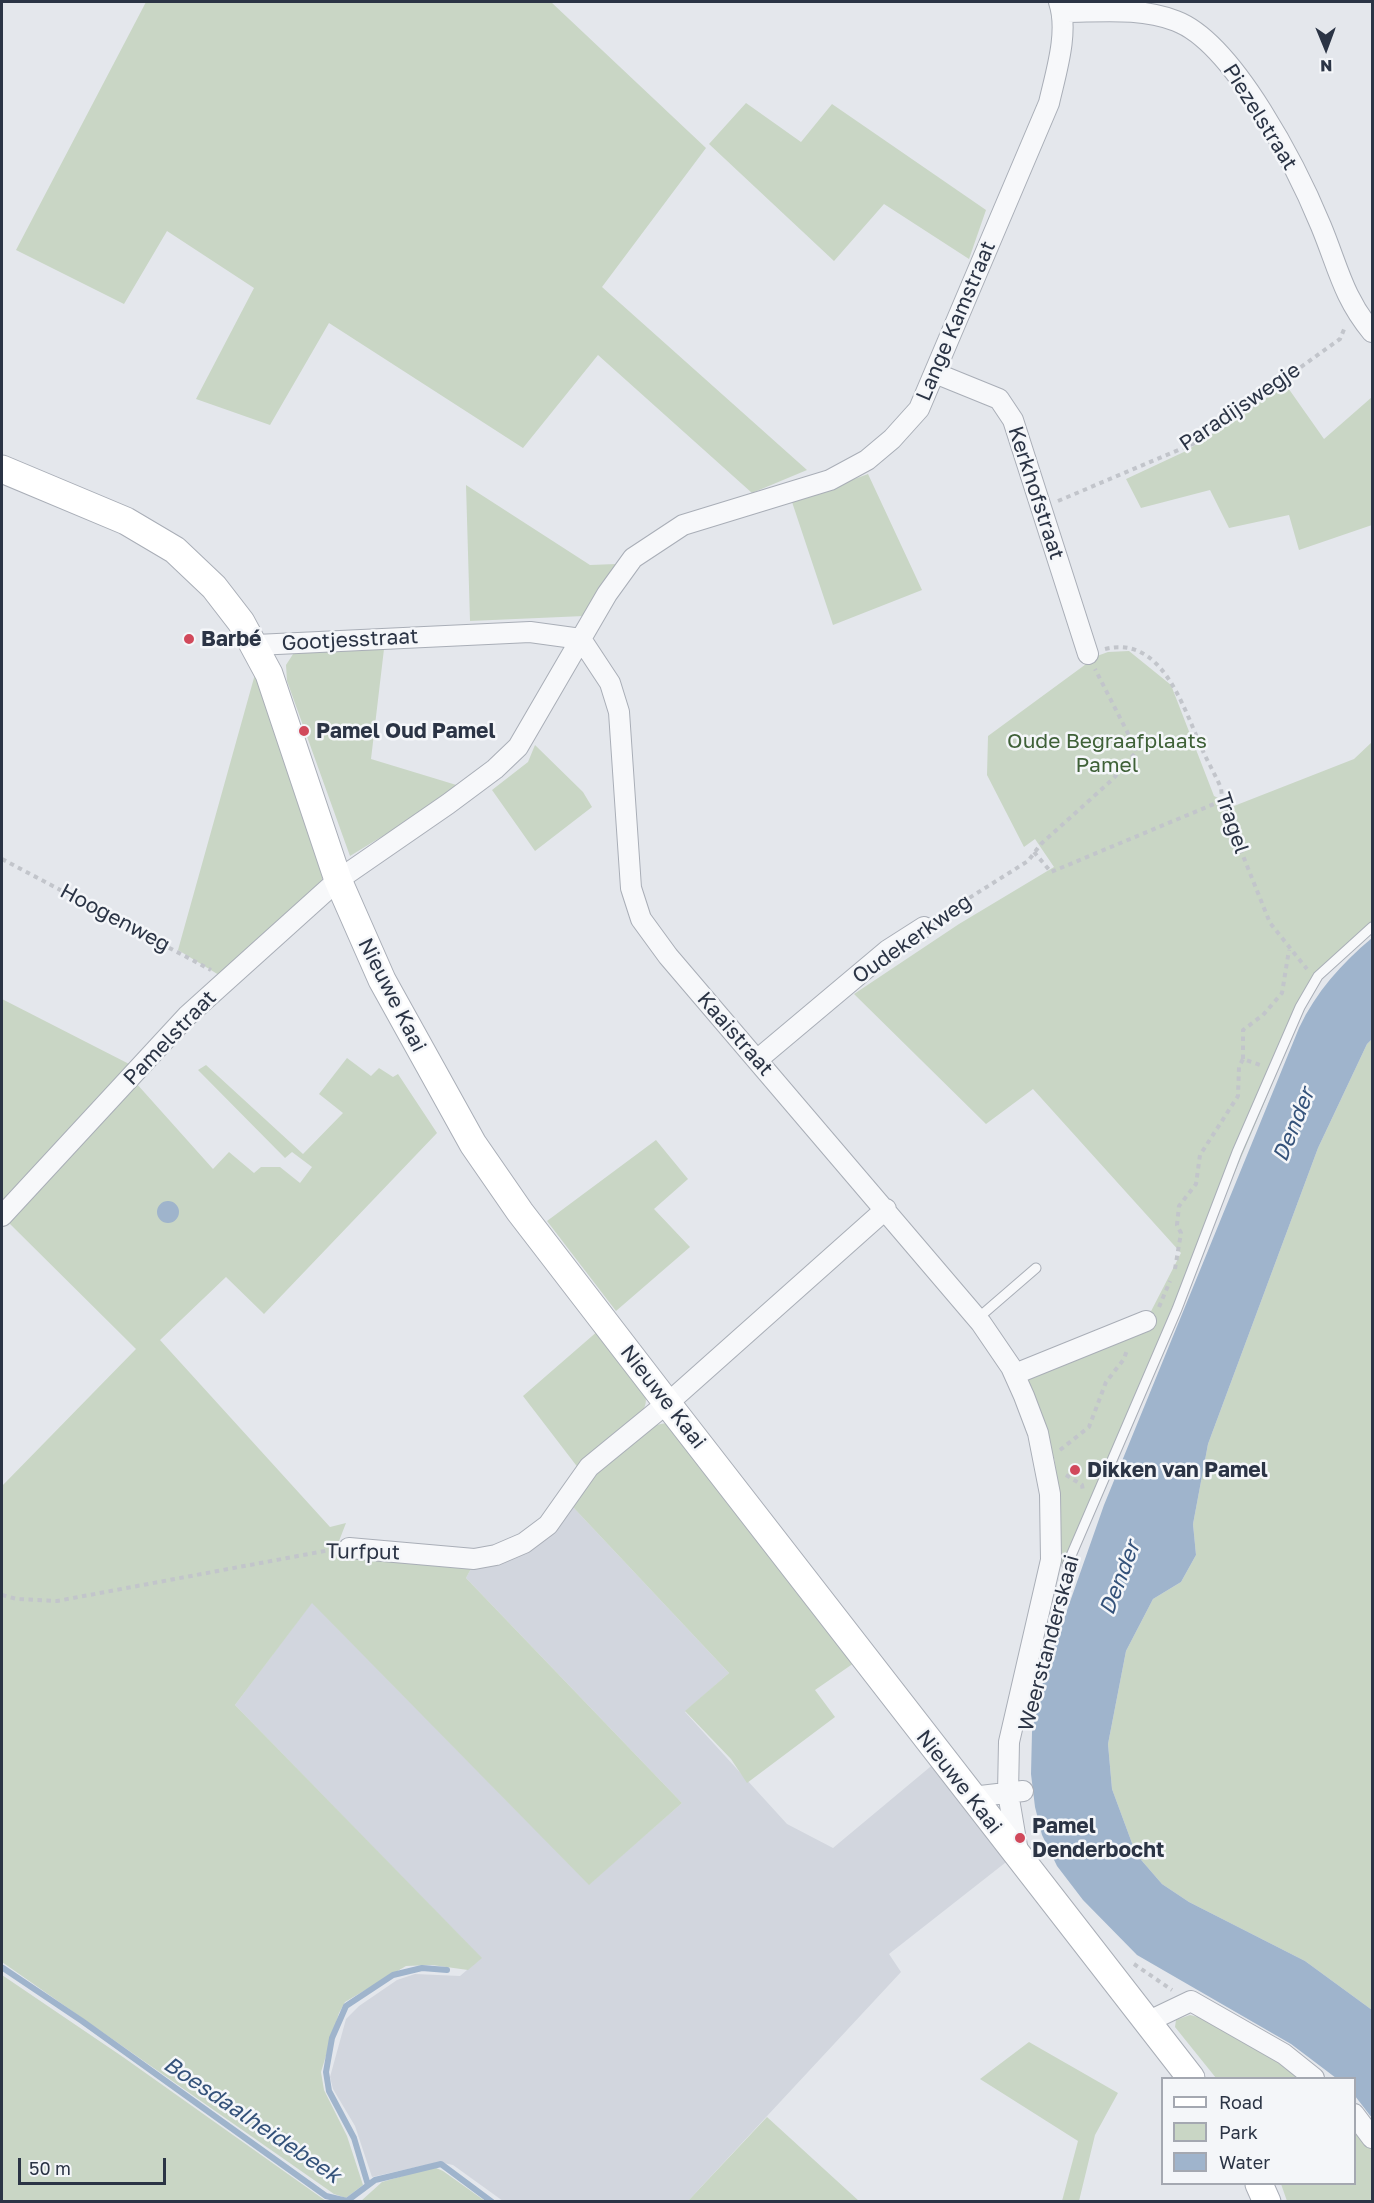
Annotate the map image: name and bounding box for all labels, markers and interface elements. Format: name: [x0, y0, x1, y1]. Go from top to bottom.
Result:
north arrow: [1296, 18, 1356, 78]
text: N: [1320, 56, 1333, 76]
street label: Piezelstraat: [1217, 59, 1303, 175]
street label: Lange Kamstraat: [911, 237, 1001, 405]
street label: Paradijswegje: [1175, 357, 1305, 457]
street label: Kerkhofstraat: [1003, 423, 1069, 563]
street label: Gootjesstraat: [281, 624, 419, 656]
place label: Barbé: [201, 626, 261, 652]
marker: Barbé: [182, 632, 196, 646]
place label: Pamel Oud Pamel: [316, 718, 496, 744]
marker: Pamel Oud Pamel: [297, 724, 311, 738]
park label: Oude Begraafplaats Pamel: [1007, 728, 1207, 778]
street label: Tragel: [1210, 789, 1254, 857]
street label: Hoogenweg: [56, 879, 174, 957]
street label: Oudekerkweg: [848, 889, 976, 989]
street label: Nieuwe Kaai: [353, 934, 431, 1056]
street label: Pamelstraat: [118, 985, 222, 1091]
street label: Kaaistraat: [692, 987, 778, 1081]
water label: Dender: [1267, 1085, 1321, 1165]
street label: Nieuwe Kaai: [615, 1340, 711, 1454]
place label: Dikken van Pamel: [1087, 1457, 1268, 1483]
marker: Dikken van Pamel: [1068, 1463, 1082, 1477]
water label: Dender: [1094, 1538, 1146, 1618]
street label: Turfput: [326, 1539, 400, 1565]
street label: Weerstanderskaai: [1013, 1552, 1085, 1734]
street label: Nieuwe Kaai: [911, 1725, 1007, 1839]
place label: Pamel Denderbocht: [1032, 1813, 1164, 1863]
marker: Pamel Denderbocht: [1013, 1831, 1027, 1845]
water label: Boesdaalheidebeek: [159, 2051, 345, 2189]
legend: [1161, 2077, 1356, 2185]
text: Road: [1219, 2091, 1263, 2113]
text: Park: [1219, 2121, 1258, 2143]
scale bar: [21, 2146, 170, 2184]
text: Water: [1219, 2151, 1270, 2173]
text: 50 m: [29, 2157, 71, 2179]

